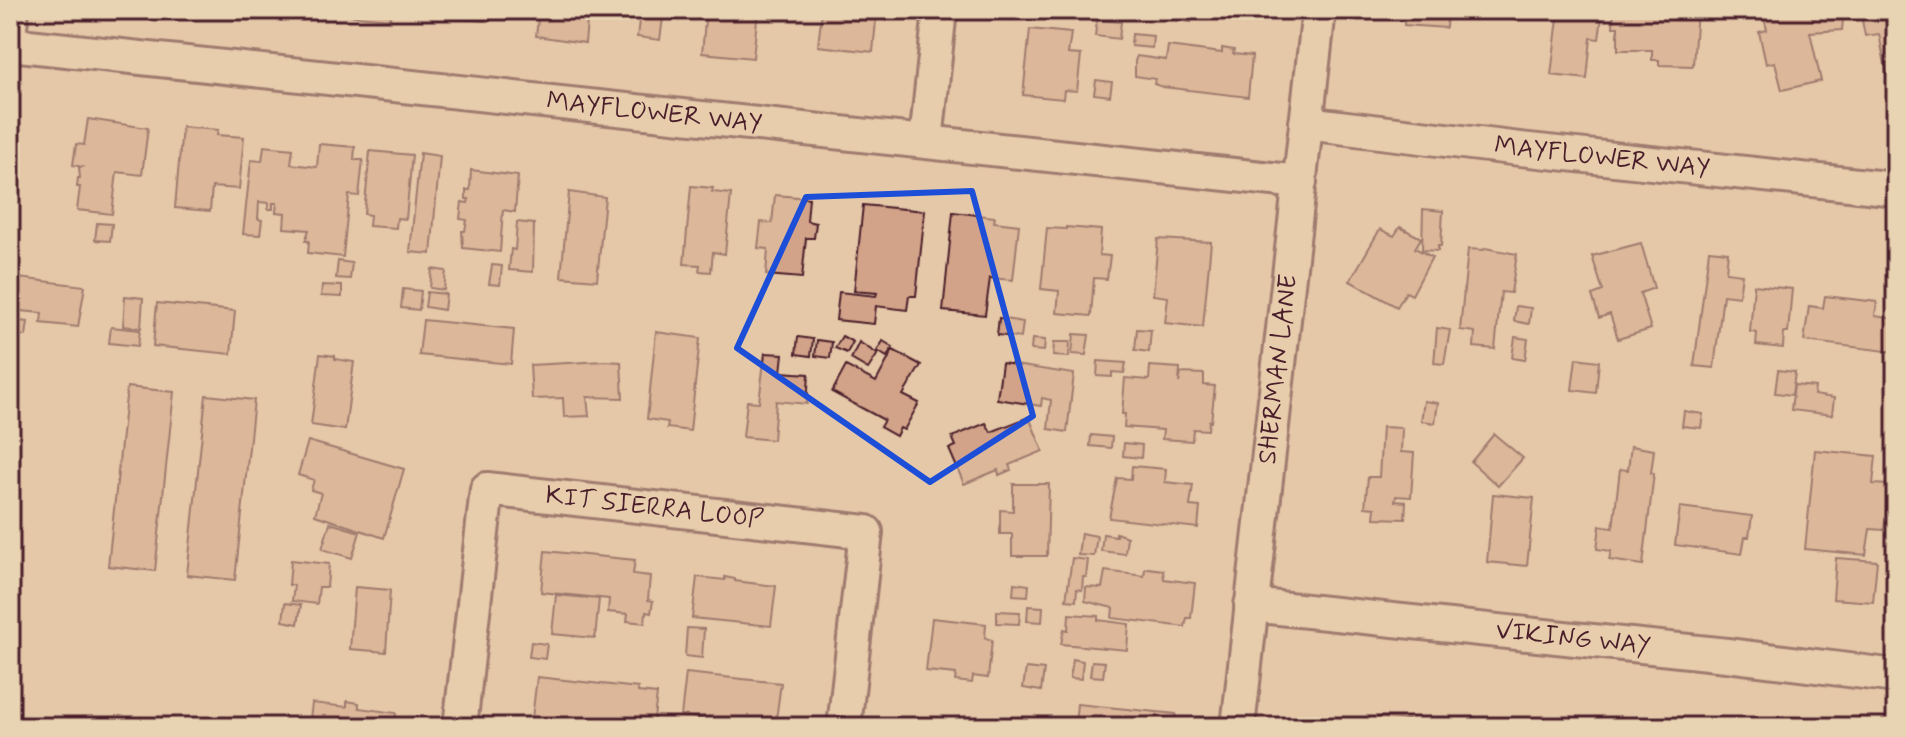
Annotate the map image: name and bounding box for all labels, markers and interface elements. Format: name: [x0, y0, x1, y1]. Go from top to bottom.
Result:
street label: MAYFLOWER WAY: [545, 85, 764, 141]
street label: MAYFLOWER WAY: [1492, 129, 1711, 186]
street label: SHERMAN LANE: [1251, 272, 1306, 466]
street label: KIT SIERRA LOOP: [544, 479, 766, 537]
street label: VIKING WAY: [1494, 614, 1653, 664]

